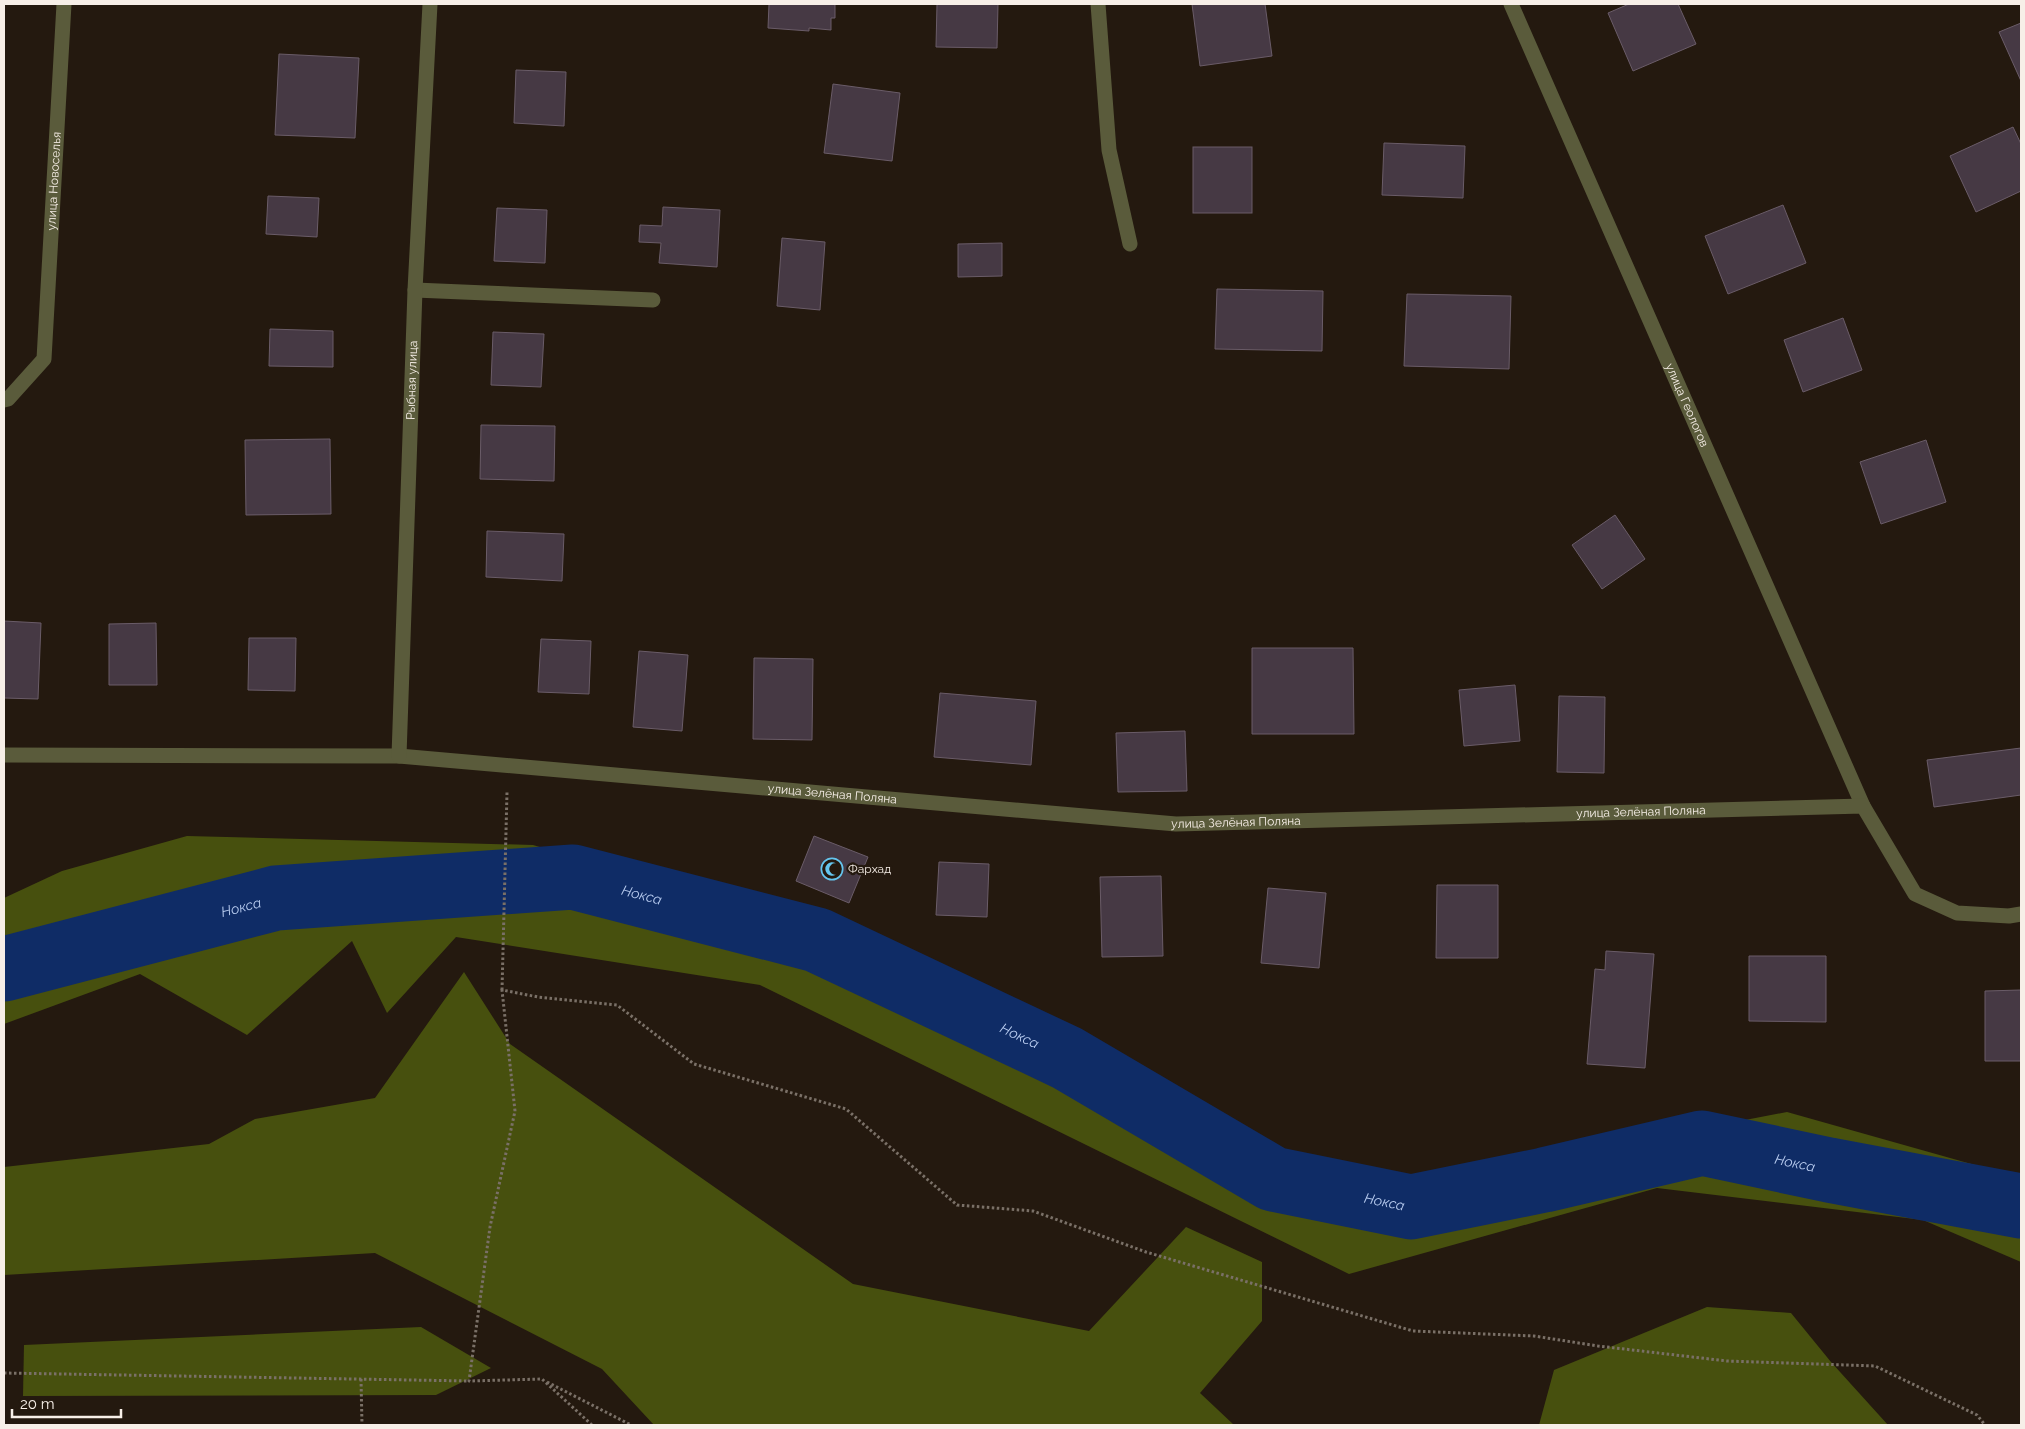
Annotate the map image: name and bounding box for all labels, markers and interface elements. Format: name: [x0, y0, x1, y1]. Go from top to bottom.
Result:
street label: улица Новоселья: [44, 131, 64, 231]
street label: Рыбная улица: [404, 340, 420, 420]
street label: улица Геологов: [1663, 361, 1711, 449]
street label: улица Зелёная Поляна: [767, 781, 898, 807]
street label: улица Зелёная Поляна: [1576, 803, 1706, 821]
street label: улица Зелёная Поляна: [1171, 814, 1301, 831]
mosque icon: Фархад: [820, 857, 844, 881]
place label: Фархад: [848, 862, 891, 876]
water label: Нокса: [620, 882, 664, 908]
water label: Нокса: [219, 894, 263, 920]
water label: Нокса: [998, 1020, 1042, 1052]
water label: Нокса: [1773, 1151, 1817, 1175]
water label: Нокса: [1363, 1190, 1406, 1214]
scale bar: [12, 1386, 121, 1418]
text: 20 m: [20, 1395, 55, 1413]

